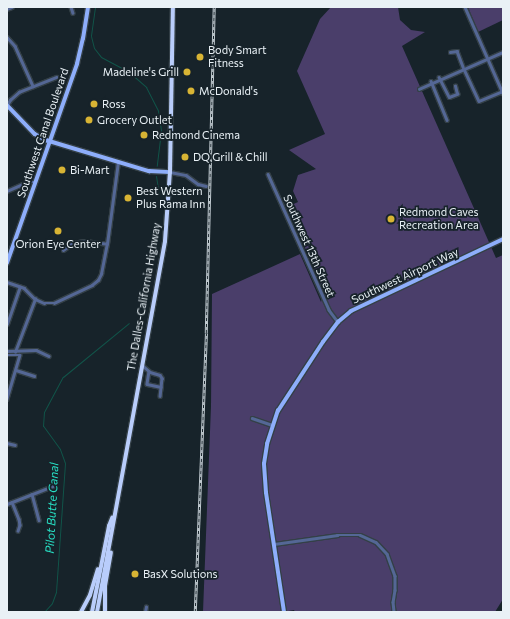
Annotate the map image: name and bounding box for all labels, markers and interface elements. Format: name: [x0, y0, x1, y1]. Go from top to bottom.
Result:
place label: Body Smart Fitness: [208, 44, 267, 70]
marker: Body Smart Fitness: [195, 52, 205, 62]
place label: Madeline's Grill: [103, 65, 179, 79]
street label: Southwest Canal Boulevard: [15, 66, 71, 200]
marker: Madeline's Grill: [182, 67, 192, 77]
place label: McDonald's: [199, 84, 258, 98]
marker: McDonald's: [186, 86, 196, 96]
place label: Ross: [102, 97, 125, 111]
marker: Ross: [89, 99, 99, 109]
place label: Grocery Outlet: [97, 113, 172, 127]
marker: Grocery Outlet: [84, 115, 94, 125]
place label: Redmond Cinema: [152, 128, 240, 142]
marker: Redmond Cinema: [139, 130, 149, 140]
place label: DQ Grill & Chill: [193, 150, 268, 164]
marker: DQ Grill & Chill: [180, 152, 190, 162]
place label: Bi-Mart: [70, 163, 110, 177]
marker: Bi-Mart: [57, 165, 67, 175]
place label: Best Western Plus Rama Inn: [136, 185, 205, 211]
marker: Best Western Plus Rama Inn: [123, 193, 133, 203]
street label: Southwest 13th Street: [280, 193, 338, 299]
place label: Redmond Caves Recreation Area: [399, 206, 479, 232]
marker: Redmond Caves Recreation Area: [386, 214, 396, 224]
street label: The Dalles-California Highway: [124, 222, 164, 372]
marker: Orion Eye Center: [53, 226, 63, 236]
place label: Orion Eye Center: [15, 237, 101, 251]
street label: Southwest Airport Way: [349, 245, 461, 307]
water label: Pilot Butte Canal: [42, 462, 62, 554]
place label: BasX Solutions: [143, 567, 218, 581]
marker: BasX Solutions: [130, 569, 140, 579]

